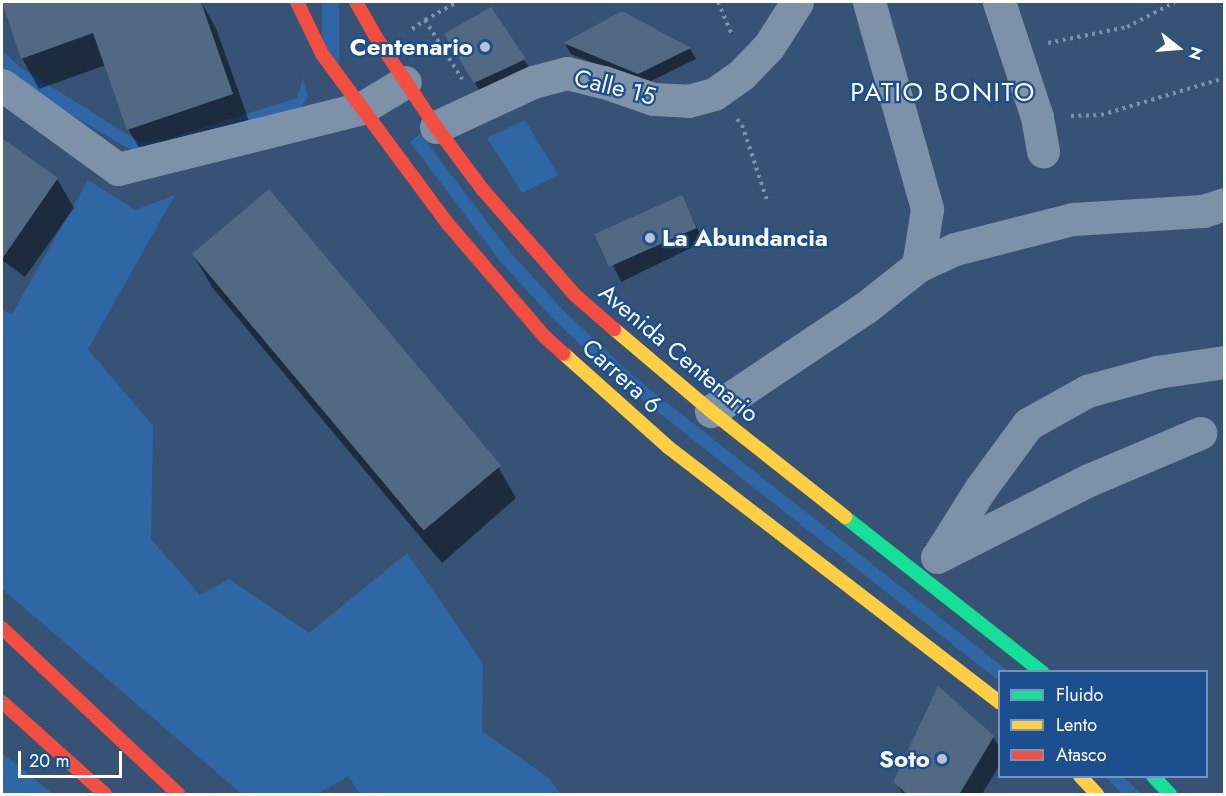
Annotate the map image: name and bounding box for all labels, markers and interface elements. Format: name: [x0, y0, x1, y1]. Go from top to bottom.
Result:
north arrow: [1148, 18, 1208, 78]
place label: Centenario: [350, 33, 473, 61]
marker: Centenario: [478, 40, 492, 54]
text: N: [1183, 44, 1209, 63]
street label: Calle 15: [571, 63, 659, 111]
district label: PATIO BONITO: [850, 77, 1036, 109]
place label: La Abundancia: [662, 224, 828, 252]
marker: La Abundancia: [643, 231, 657, 245]
street label: Avenida Centenario: [593, 278, 765, 428]
street label: Carrera 6: [576, 333, 668, 419]
legend: [998, 670, 1208, 778]
text: Fluido: [1056, 682, 1103, 708]
text: Lento: [1056, 712, 1097, 738]
scale bar: [21, 739, 124, 777]
text: Atasco: [1056, 742, 1107, 768]
place label: Soto: [879, 745, 930, 773]
text: 20 m: [29, 748, 69, 774]
marker: Soto: [935, 752, 949, 766]

